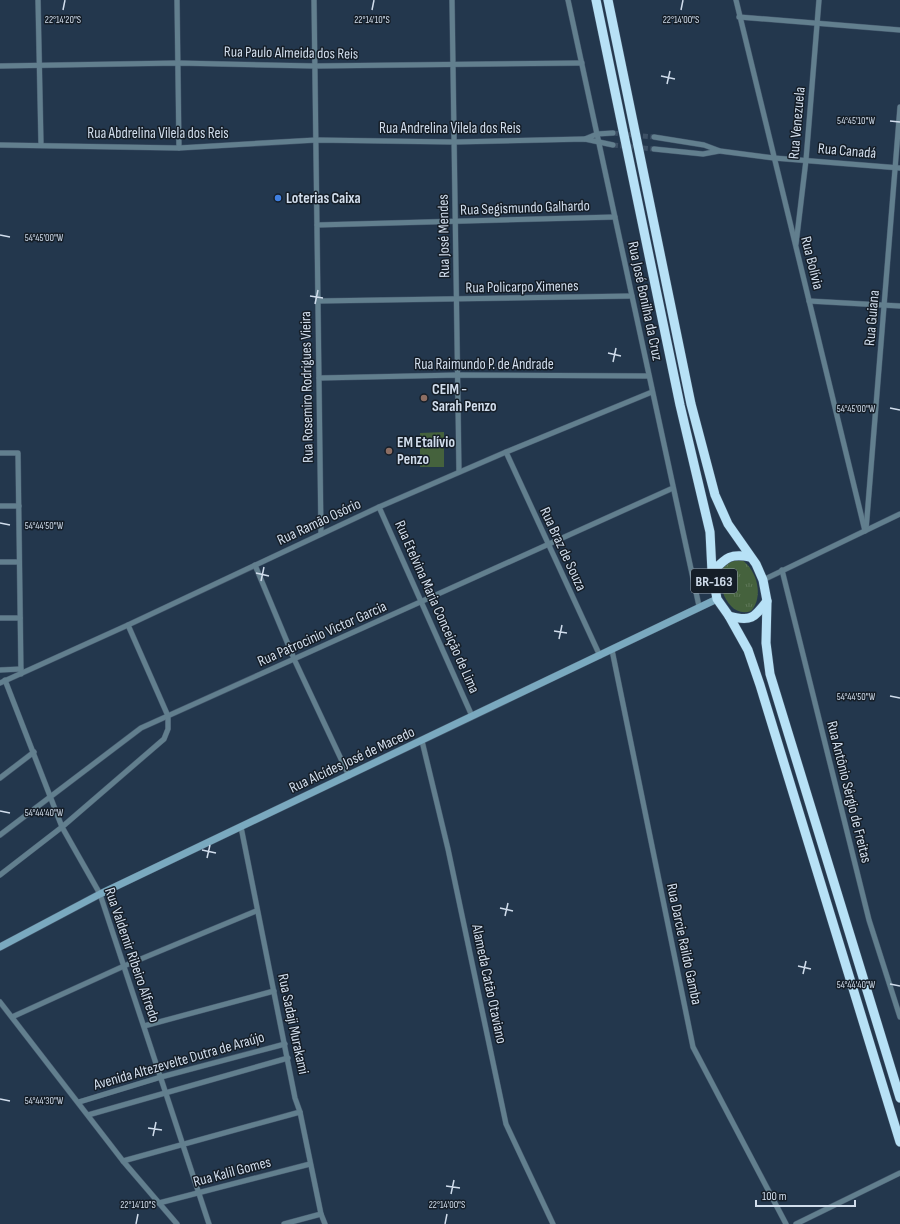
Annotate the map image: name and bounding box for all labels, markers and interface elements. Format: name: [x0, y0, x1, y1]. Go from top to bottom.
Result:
text: 22°14'20"S: [45, 14, 81, 26]
text: 22°14'10"S: [354, 14, 390, 26]
text: 22°14'00"S: [663, 14, 699, 26]
street label: Rua Paulo Almeida dos Reis: [224, 42, 358, 64]
street label: Rua Venezuela: [784, 86, 810, 160]
text: 54°45'10"W: [837, 115, 875, 127]
street label: Rua Andrelina Vilela dos Reis: [379, 119, 521, 138]
street label: Rua Abdrelina Vilela dos Reis: [87, 124, 229, 143]
street label: Rua Canadá: [817, 139, 877, 163]
place label: Loterias Caixa: [286, 189, 361, 208]
marker: Loterias Caixa: [273, 193, 283, 203]
street label: Rua José Mendes: [434, 194, 454, 278]
street label: Rua Segismundo Galhardo: [460, 196, 590, 220]
text: 54°45'00"W: [25, 232, 64, 244]
street label: Rua Bolívia: [796, 234, 828, 292]
street label: Rua José Bonilha da Cruz: [623, 240, 667, 363]
street label: Rua Policarpo Ximenes: [465, 277, 579, 297]
street label: Rua Guiana: [860, 289, 884, 347]
street label: Rua Rosemiro Rodrigues Vieira: [296, 311, 318, 463]
street label: Rua Raimundo P. de Andrade: [414, 355, 554, 374]
place label: CEIM - Sarah Penzo: [432, 380, 496, 416]
marker: CEIM - Sarah Penzo: [419, 393, 429, 403]
text: 54°45'00"W: [837, 403, 876, 415]
place label: EM Etalívio Penzo: [397, 433, 455, 469]
marker: EM Etalívio Penzo: [384, 446, 394, 456]
street label: Rua Ramão Osório: [274, 494, 364, 550]
street label: Rua Braz de Souza: [535, 504, 591, 594]
street label: Rua Etelvina Maria Conceição de Lima: [390, 518, 484, 697]
text: 54°44'50"W: [25, 520, 64, 532]
road number: BR-163: [691, 569, 737, 593]
street label: Rua Patrocinio Victor Garcia: [254, 597, 390, 671]
text: 54°44'50"W: [837, 691, 876, 703]
street label: Rua Antônio Sérgio de Freitas: [822, 719, 876, 865]
street label: Rua Alcídes José de Macedo: [286, 723, 418, 797]
text: 54°44'40"W: [25, 807, 64, 819]
street label: Rua Darcie Raildo Gamba: [662, 882, 706, 1007]
street label: Rua Valdemir Ribeiro Alfredo: [100, 885, 164, 1025]
street label: Alameda Catão Otaviano: [467, 922, 511, 1045]
street label: Rua Sadaji Murakami: [273, 972, 313, 1076]
text: 54°44'40"W: [837, 979, 876, 991]
street label: Avenida Altezevelte Dutra de Araújo: [90, 1028, 267, 1095]
text: 54°44'30"W: [25, 1095, 64, 1107]
street label: Rua Kalil Gomes: [191, 1153, 273, 1191]
scale bar: [756, 1182, 855, 1208]
text: 100 m: [762, 1189, 787, 1204]
text: 22°14'10"S: [120, 1199, 156, 1211]
text: 22°14'00"S: [429, 1199, 465, 1211]

